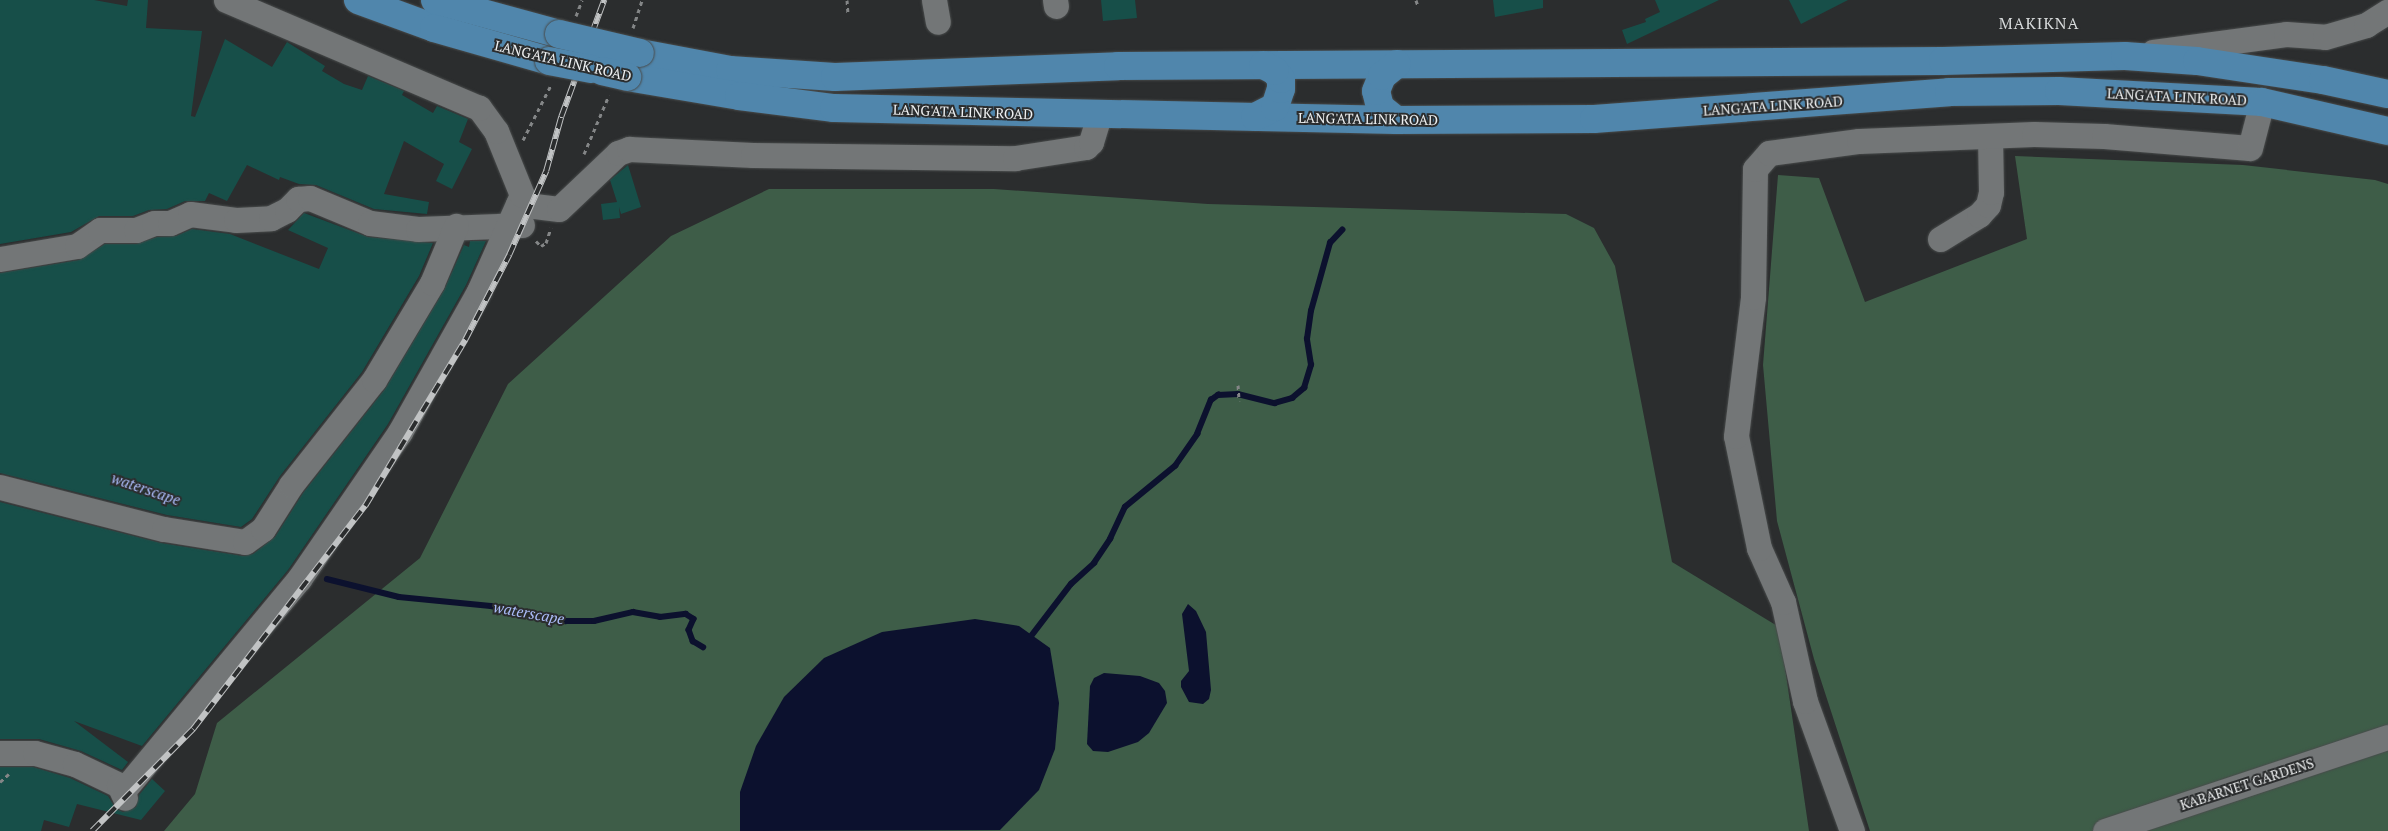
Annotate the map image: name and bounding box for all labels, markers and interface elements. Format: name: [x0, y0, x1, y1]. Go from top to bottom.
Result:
district label: MAKIKNA: [1998, 13, 2080, 33]
street label: LANG'ATA LINK ROAD: [493, 37, 633, 85]
street label: LANG'ATA LINK ROAD: [2107, 85, 2247, 109]
street label: LANG'ATA LINK ROAD: [1702, 93, 1844, 119]
street label: LANG'ATA LINK ROAD: [893, 101, 1033, 123]
street label: LANG'ATA LINK ROAD: [1298, 109, 1438, 129]
water label: waterscape: [109, 469, 183, 509]
water label: waterscape: [492, 598, 566, 628]
street label: KABARNET GARDENS: [2178, 754, 2316, 814]

